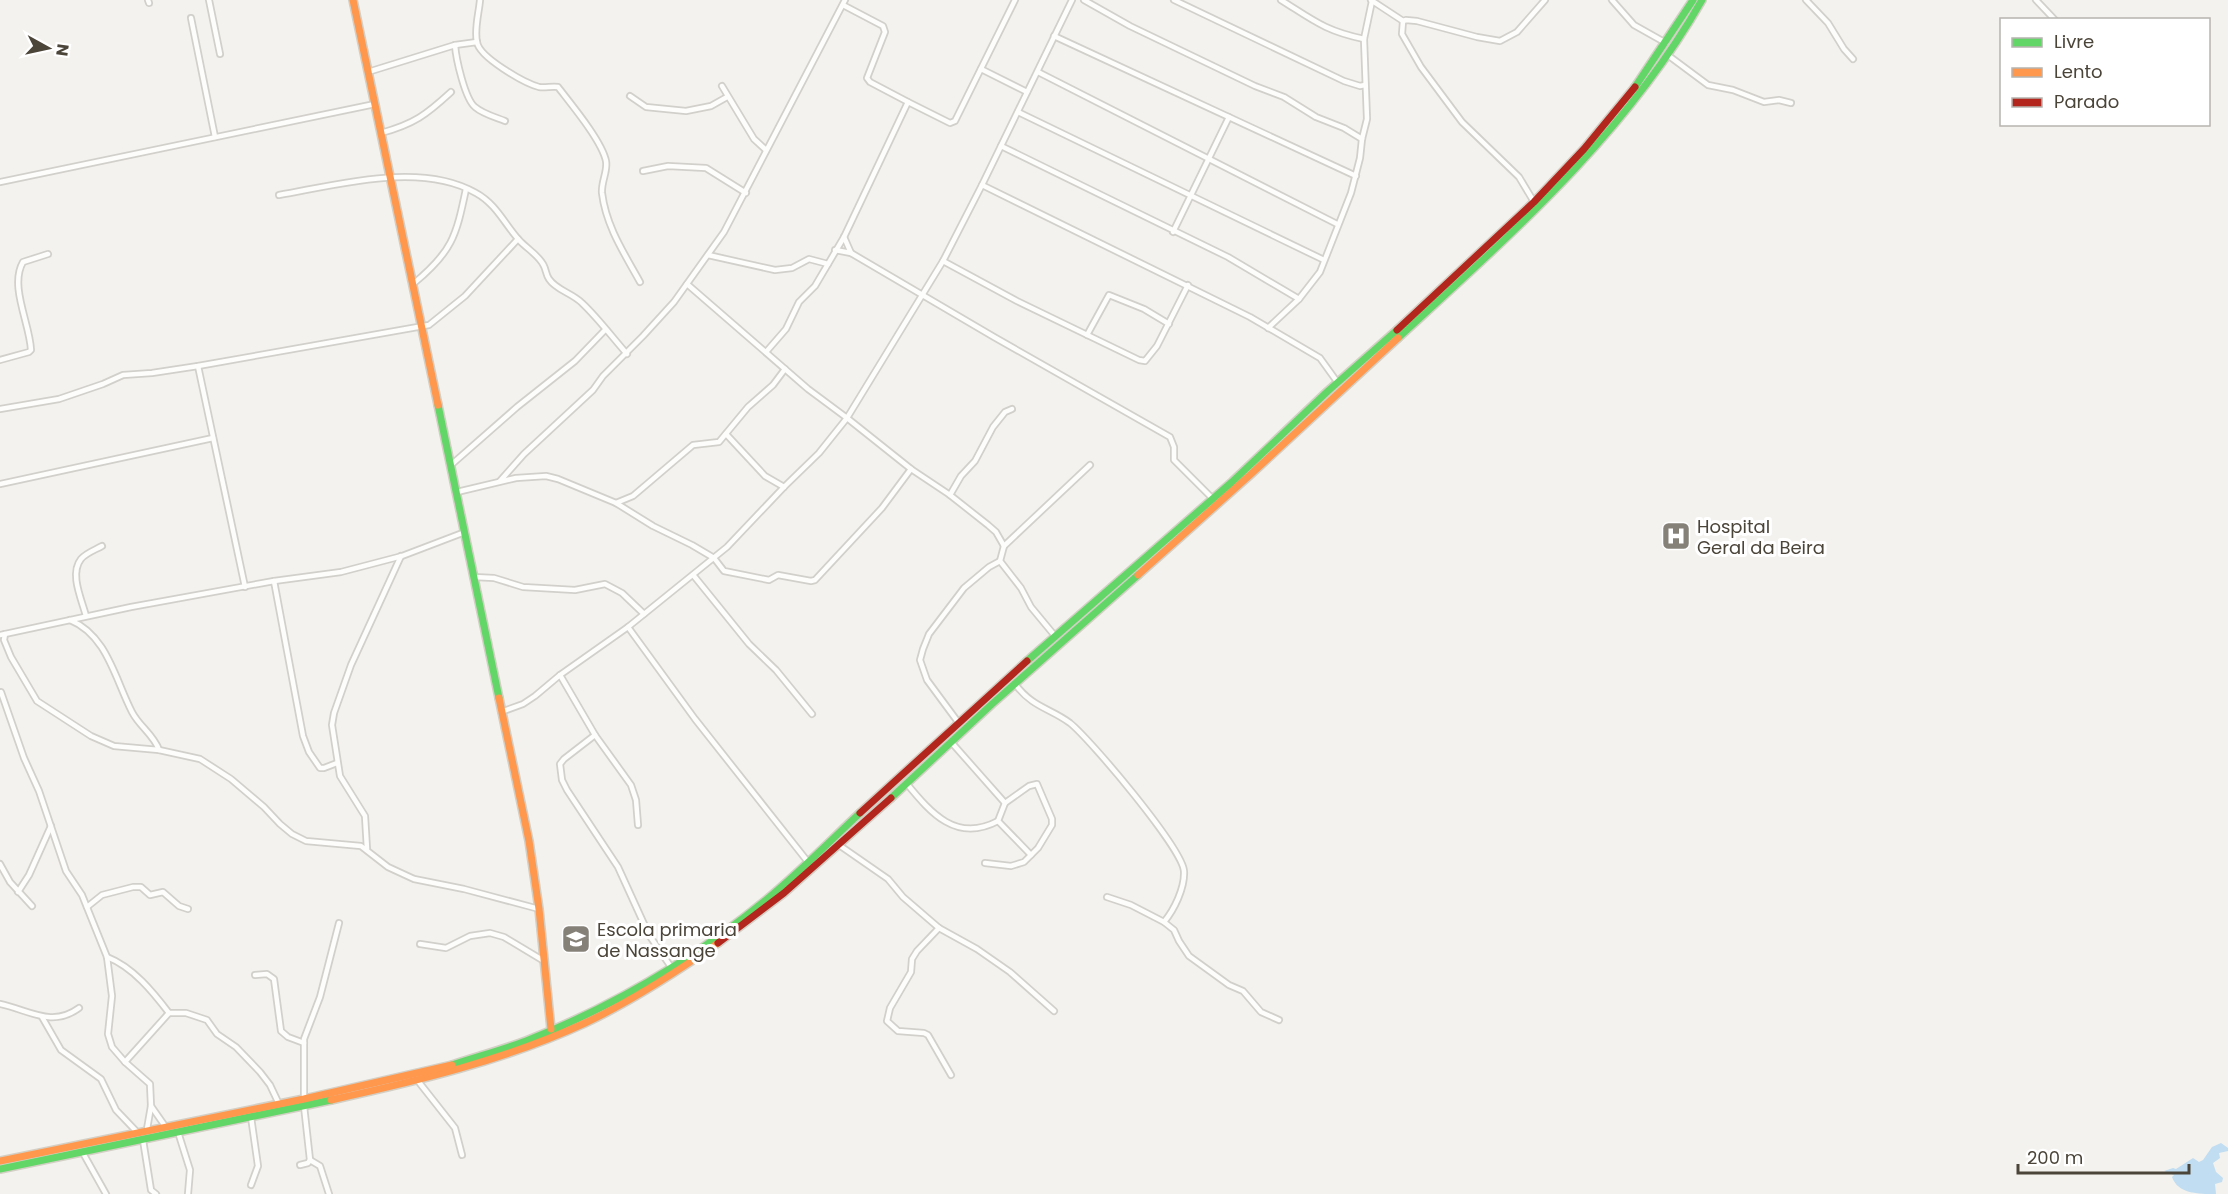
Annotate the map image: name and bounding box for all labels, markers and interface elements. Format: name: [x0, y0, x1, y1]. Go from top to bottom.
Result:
north arrow: [18, 18, 78, 78]
legend: [2000, 18, 2210, 126]
text: Livre: [2054, 29, 2094, 54]
text: N: [50, 42, 75, 58]
text: Lento: [2054, 59, 2103, 84]
text: Parado: [2054, 89, 2119, 114]
place label: Hospital Geral da Beira: [1697, 514, 1825, 560]
hospital icon: Hospital Geral da Beira: [1660, 520, 1692, 552]
place label: Escola primaria de Nassange: [597, 917, 737, 963]
school or university icon: Escola primaria de Nassange: [560, 923, 592, 955]
scale bar: [2018, 1137, 2189, 1175]
text: 200 m: [2027, 1145, 2083, 1170]

